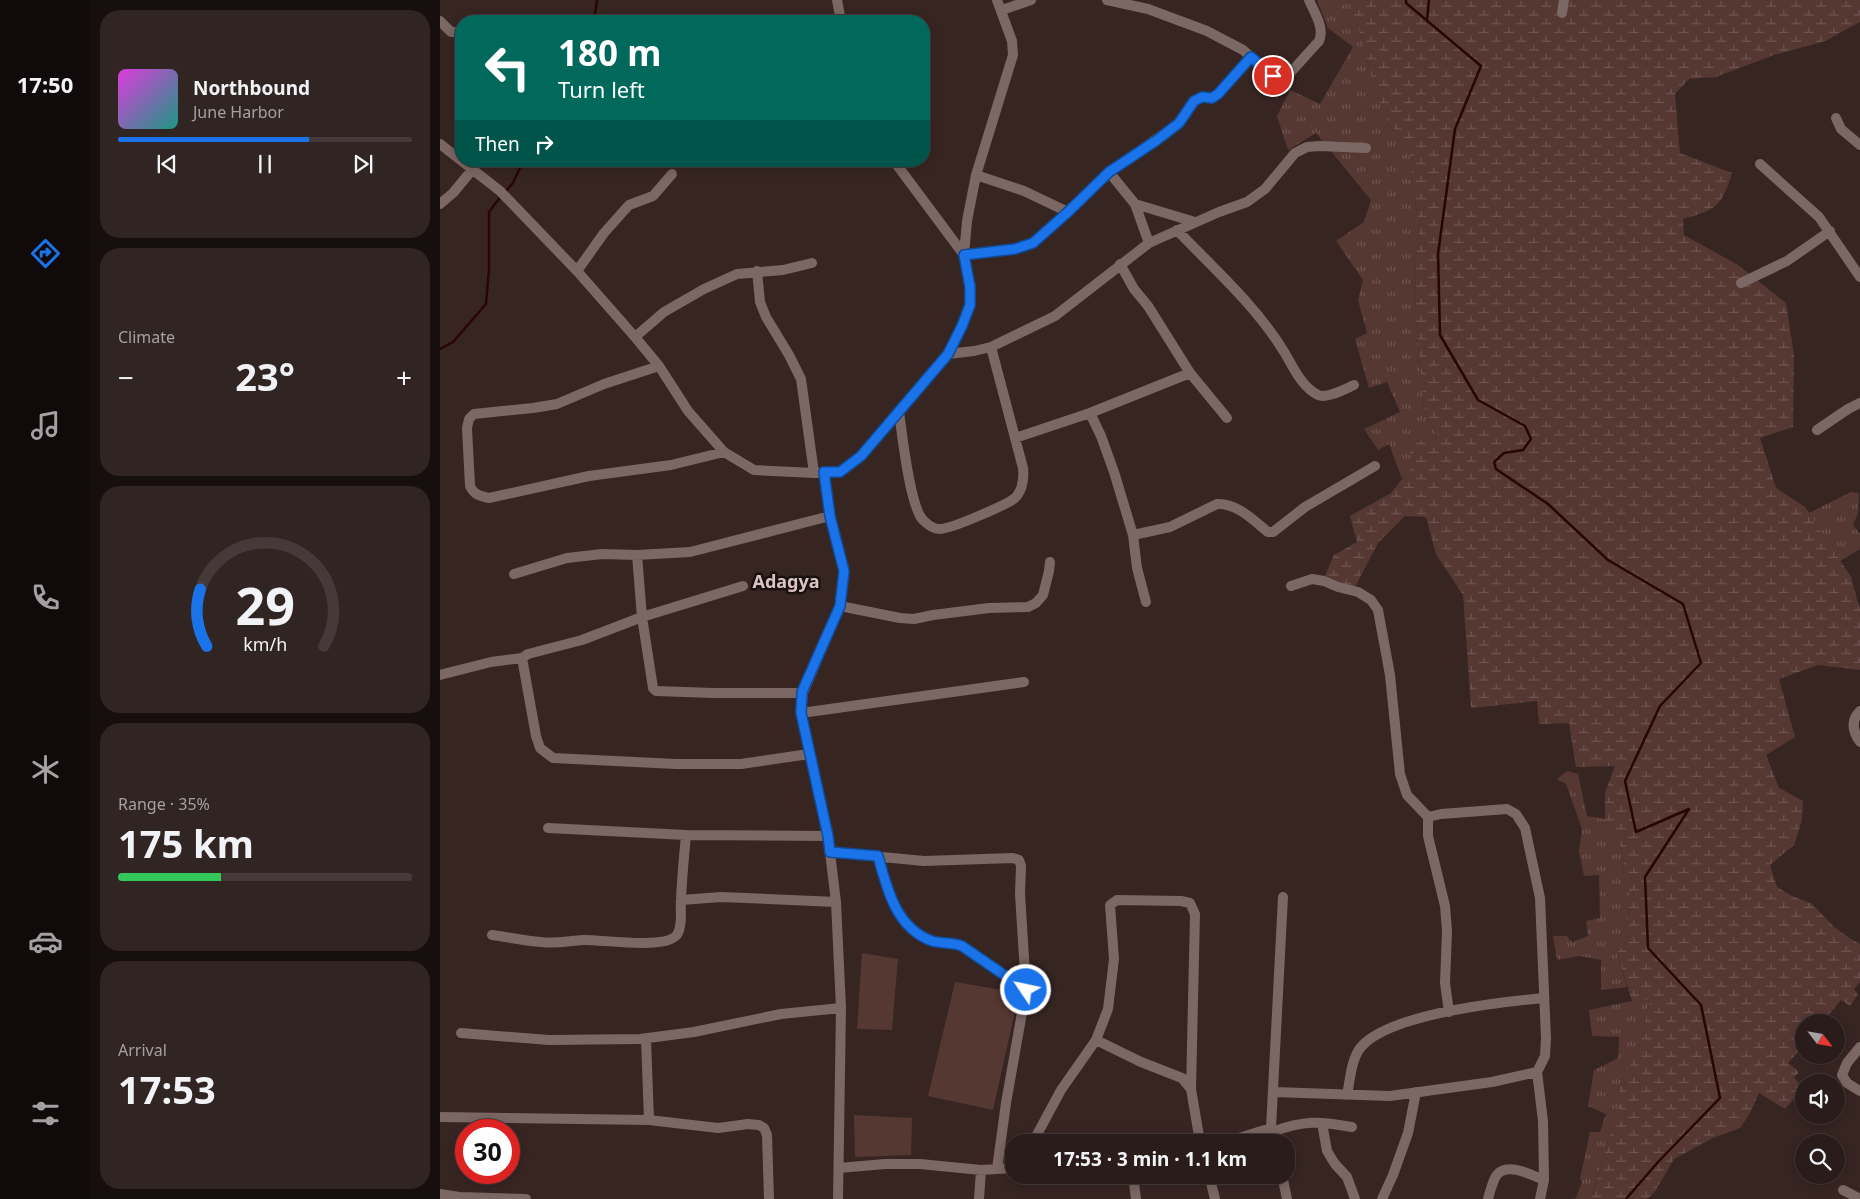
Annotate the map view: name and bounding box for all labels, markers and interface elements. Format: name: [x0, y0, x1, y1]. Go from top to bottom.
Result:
text: 180 m: [558, 29, 661, 76]
icon: left: [475, 35, 540, 100]
pin: [1252, 55, 1294, 97]
icon: arrive: [1259, 62, 1287, 90]
text: 17:50: [17, 69, 73, 99]
text: Turn left: [558, 74, 645, 104]
text: Northbound: [193, 75, 310, 101]
text: June Harbor: [193, 101, 284, 123]
icon: right: [530, 130, 558, 158]
text: Then: [475, 131, 520, 157]
icon: previous: [153, 150, 181, 178]
icon: pause: [251, 150, 279, 178]
icon: next: [349, 150, 377, 178]
icon: directions: [28, 236, 63, 271]
text: Climate: [118, 326, 175, 348]
text: 23°: [235, 350, 295, 402]
text: −: [118, 358, 134, 396]
text: +: [396, 358, 412, 396]
icon: music: [28, 408, 63, 443]
text: 29: [235, 569, 295, 640]
district label: Adagya: [752, 569, 820, 593]
icon: phone: [28, 580, 63, 615]
text: km/h: [243, 632, 287, 656]
icon: climate: [28, 752, 63, 787]
text: Range · 35%: [118, 793, 210, 815]
text: 175 km: [118, 817, 254, 869]
icon: car: [28, 924, 63, 959]
position arrow: [999, 963, 1051, 1015]
north arrow: [1795, 1014, 1845, 1064]
map controls: [1795, 1014, 1845, 1184]
text: Arrival: [118, 1039, 167, 1061]
text: 17:53: [118, 1063, 216, 1115]
button: sound: [1795, 1074, 1845, 1124]
icon: filters: [28, 1096, 63, 1131]
speed limit sign: 30: [455, 1119, 520, 1184]
button: search: [1795, 1134, 1845, 1184]
text: 17:53 · 3 min · 1.1 km: [1053, 1146, 1247, 1172]

